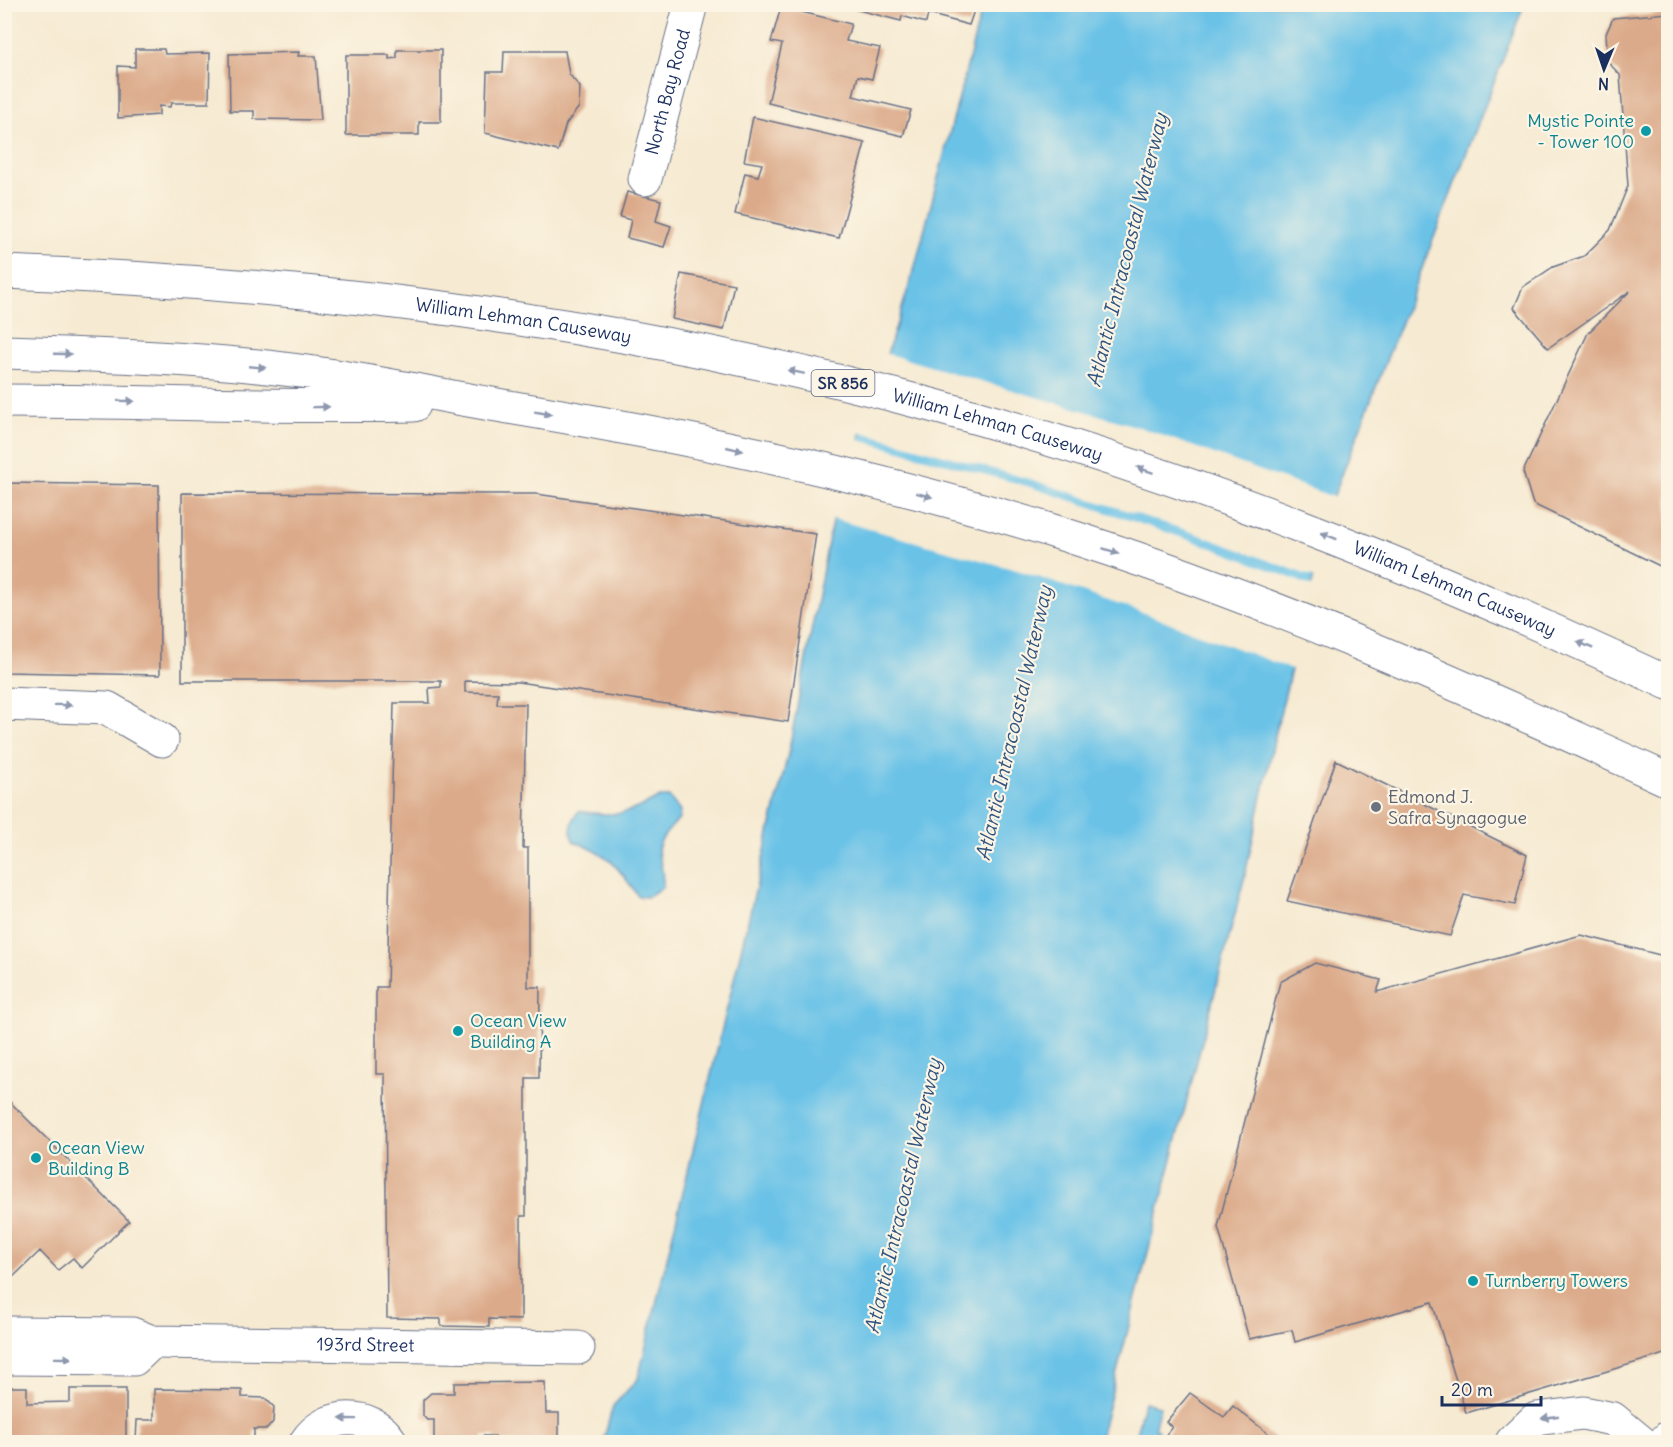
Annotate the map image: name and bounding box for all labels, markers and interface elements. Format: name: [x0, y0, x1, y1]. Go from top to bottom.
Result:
street label: North Bay Road: [640, 26, 695, 157]
north arrow: [1574, 39, 1634, 99]
text: N: [1598, 74, 1609, 94]
water label: Atlantic Intracoastal Waterway: [1080, 109, 1173, 389]
place label: Mystic Pointe - Tower 100: [1527, 109, 1634, 153]
marker: Mystic Pointe - Tower 100: [1639, 124, 1653, 138]
street label: William Lehman Causeway: [414, 293, 633, 348]
one-way arrow: [53, 349, 72, 358]
one-way arrow: [248, 362, 267, 372]
one-way arrow: [786, 367, 805, 376]
road number: SR 856: [812, 370, 874, 396]
street label: William Lehman Causeway: [890, 383, 1106, 466]
one-way arrow: [116, 396, 135, 406]
one-way arrow: [311, 402, 330, 412]
one-way arrow: [534, 408, 553, 417]
one-way arrow: [725, 444, 744, 454]
one-way arrow: [1136, 465, 1154, 474]
one-way arrow: [915, 490, 933, 500]
one-way arrow: [1319, 530, 1337, 540]
street label: William Lehman Causeway: [1350, 536, 1560, 642]
one-way arrow: [1102, 546, 1120, 556]
water label: Atlantic Intracoastal Waterway: [970, 582, 1058, 863]
one-way arrow: [1576, 640, 1594, 650]
one-way arrow: [53, 700, 72, 710]
place label: Edmond J. Safra Synagogue: [1388, 785, 1527, 829]
marker: Edmond J. Safra Synagogue: [1369, 800, 1383, 814]
place label: Ocean View Building A: [470, 1009, 567, 1053]
marker: Ocean View Building A: [451, 1024, 465, 1038]
water label: Atlantic Intracoastal Waterway: [859, 1055, 947, 1336]
place label: Ocean View Building B: [48, 1136, 145, 1180]
marker: Ocean View Building B: [29, 1151, 43, 1165]
place label: Turnberry Towers: [1485, 1269, 1628, 1292]
marker: Turnberry Towers: [1466, 1274, 1480, 1288]
street label: 193rd Street: [316, 1332, 415, 1357]
one-way arrow: [53, 1353, 72, 1363]
scale bar: [1442, 1369, 1541, 1407]
text: 20 m: [1451, 1378, 1493, 1401]
one-way arrow: [1540, 1413, 1559, 1422]
one-way arrow: [339, 1415, 358, 1424]

